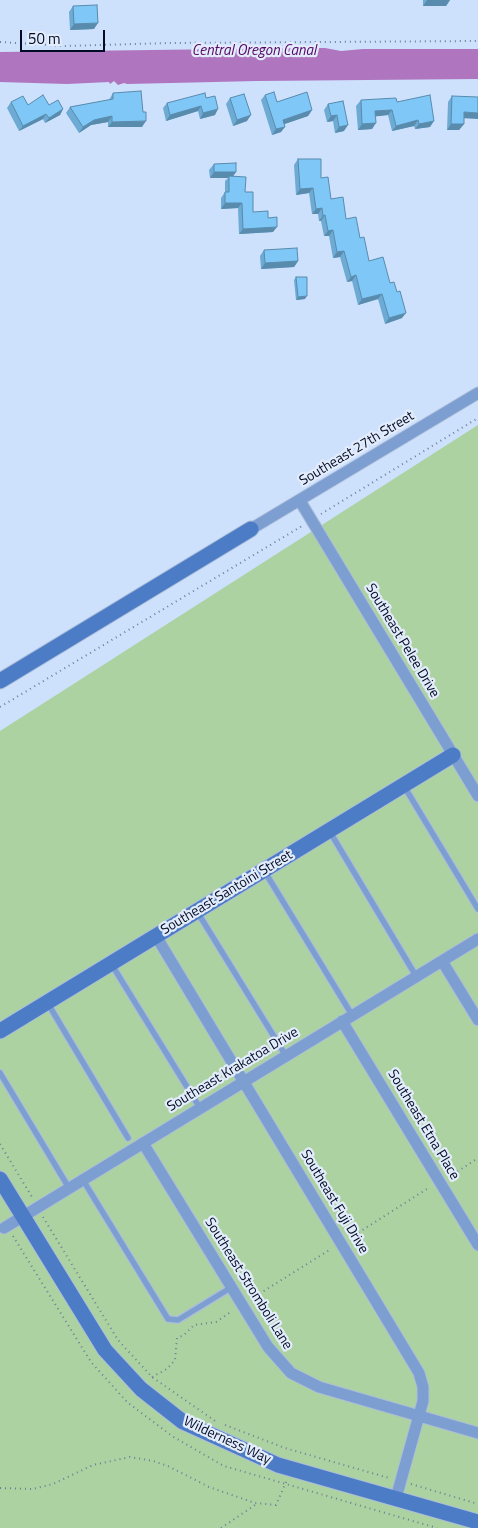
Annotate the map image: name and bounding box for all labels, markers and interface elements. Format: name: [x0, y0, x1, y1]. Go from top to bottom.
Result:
scale bar: [22, 20, 108, 52]
text: 50 m: [28, 27, 61, 50]
water label: Central Oregon Canal: [192, 42, 316, 60]
street label: Southeast 27th Street: [297, 408, 417, 490]
street label: Southeast Pelee Drive: [361, 581, 443, 701]
street label: Southeast Santoini Street: [158, 847, 296, 939]
street label: Southeast Krakatoa Drive: [164, 1024, 302, 1116]
street label: Southeast Etna Place: [384, 1067, 462, 1183]
street label: Southeast Fuji Drive: [296, 1147, 372, 1257]
street label: Southeast Stromboli Lane: [201, 1215, 295, 1353]
street label: Wilderness Way: [181, 1413, 273, 1469]

